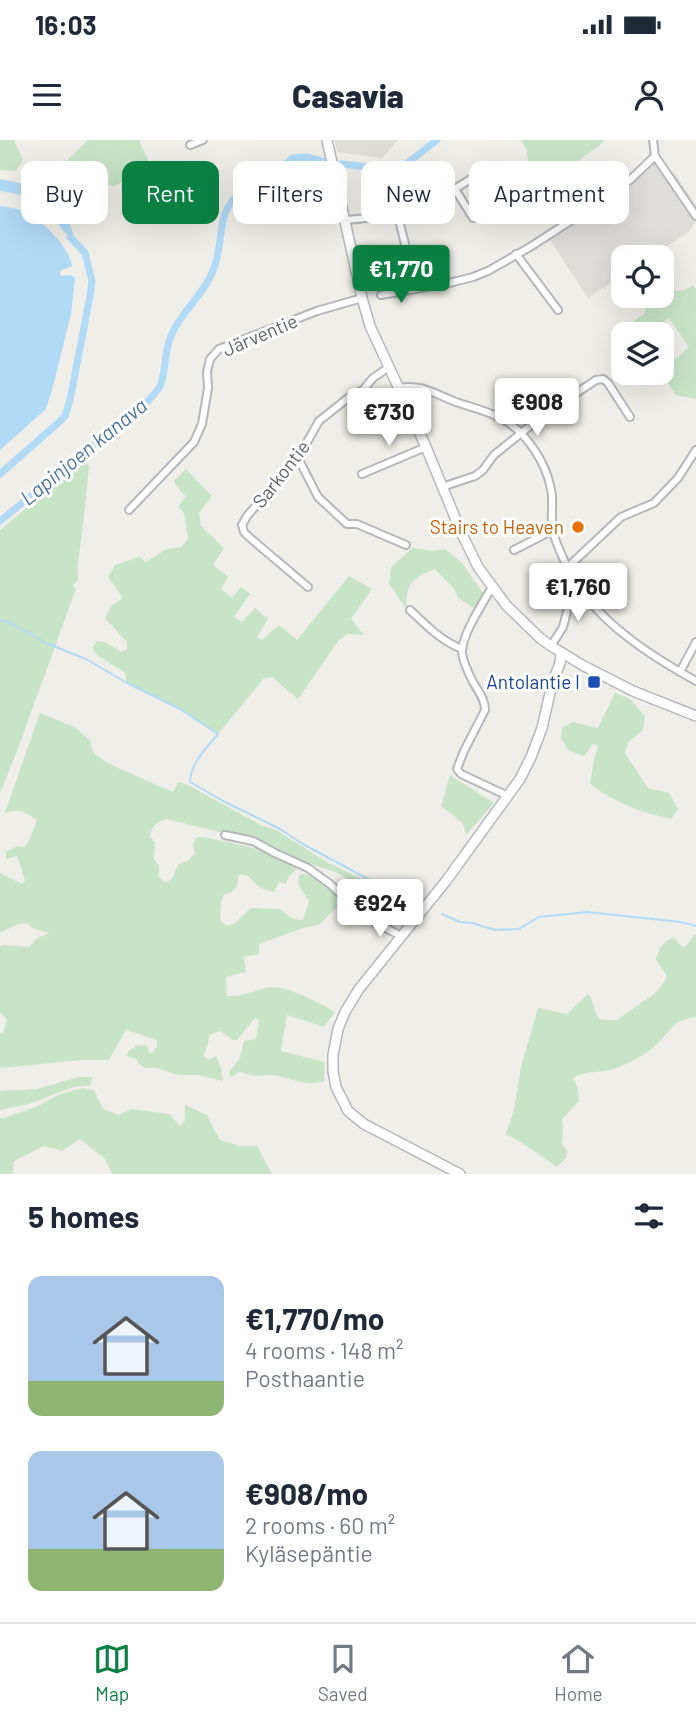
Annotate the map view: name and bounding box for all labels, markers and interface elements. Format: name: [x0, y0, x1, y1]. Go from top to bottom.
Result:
text: 16:03: [35, 9, 97, 40]
icon: menu: [28, 76, 66, 114]
text: Casavia: [292, 76, 404, 114]
icon: person: [630, 76, 668, 114]
chip: Buy: [21, 161, 108, 224]
chip: Rent: [122, 161, 219, 224]
chip: Filters: [233, 161, 347, 224]
chip: New: [361, 161, 455, 224]
chip: Apartment: [469, 161, 629, 224]
map controls: [611, 245, 674, 385]
button: locate: [611, 245, 674, 308]
pin: €1,770: [344, 246, 458, 305]
text: €1,770: [369, 254, 433, 282]
street label: Järventie: [219, 309, 301, 361]
button: layers: [611, 322, 674, 385]
pin: €908: [496, 378, 578, 438]
text: €908: [511, 387, 563, 415]
pin: €730: [348, 388, 430, 448]
water label: Lapinjoen kanava: [15, 392, 151, 510]
text: €730: [363, 397, 415, 425]
street label: Sarkontie: [247, 435, 314, 512]
place label: Stairs to Heaven: [430, 515, 564, 538]
marker: Stairs to Heaven: [570, 519, 586, 535]
pin: €1,760: [521, 564, 635, 623]
text: €1,760: [545, 572, 611, 600]
place label: Antolantie I: [486, 670, 580, 693]
marker: Antolantie I: [586, 674, 602, 690]
pin: €924: [339, 880, 421, 939]
text: €924: [353, 888, 407, 916]
icon: filters: [630, 1197, 668, 1235]
text: 5 homes: [28, 1198, 139, 1234]
text: €1,770/mo: [245, 1300, 384, 1336]
icon: home: [84, 1304, 168, 1388]
text: 4 rooms · 148 m²: [245, 1336, 404, 1364]
text: Posthaantie: [245, 1364, 365, 1392]
text: €908/mo: [245, 1475, 368, 1511]
icon: home: [84, 1479, 168, 1563]
text: 2 rooms · 60 m²: [245, 1511, 395, 1539]
text: Kyläsepäntie: [245, 1539, 373, 1567]
tab: Map: [93, 1640, 131, 1705]
tab: Saved: [318, 1640, 368, 1705]
tab: Home: [554, 1640, 603, 1705]

